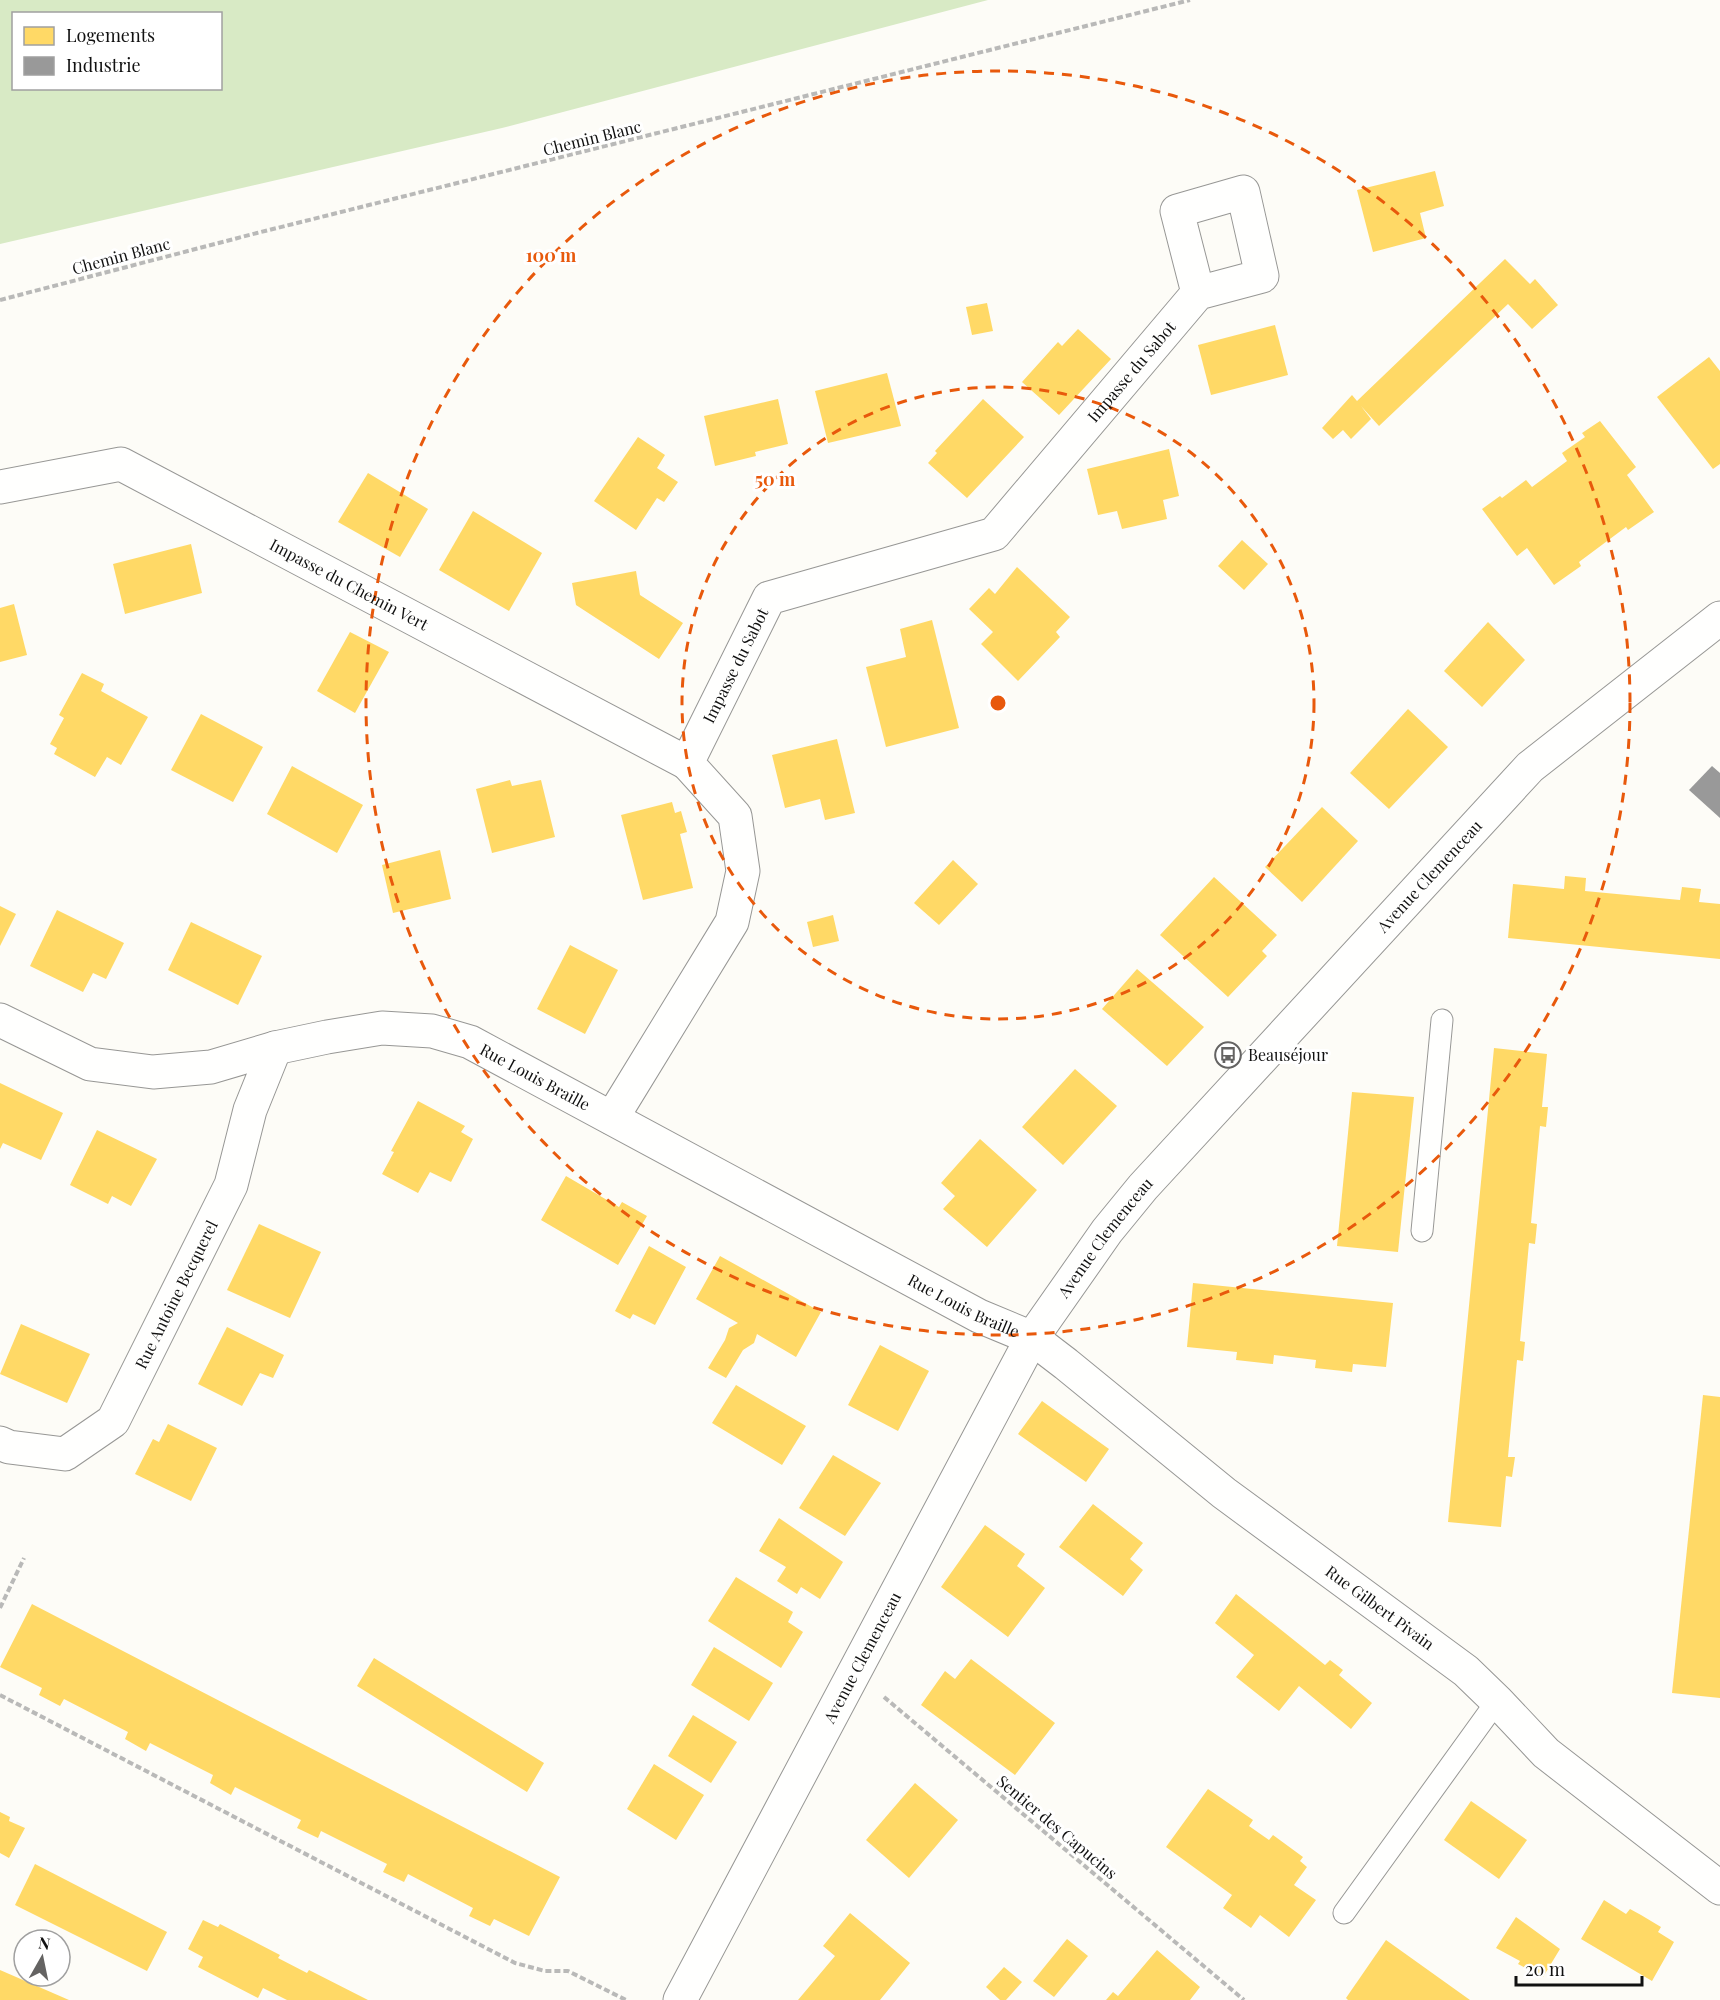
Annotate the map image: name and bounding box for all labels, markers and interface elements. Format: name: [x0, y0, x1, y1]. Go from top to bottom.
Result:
legend: [12, 12, 222, 90]
text: Logements: [66, 23, 155, 47]
text: Industrie: [66, 53, 141, 77]
street label: Chemin Blanc: [541, 115, 643, 160]
street label: Chemin Blanc: [70, 232, 172, 279]
text: 100 m: [526, 243, 577, 267]
street label: Impasse du Sabot: [1082, 316, 1180, 426]
text: 50 m: [755, 467, 796, 491]
street label: Impasse du Chemin Vert: [266, 534, 432, 635]
street label: Impasse du Sabot: [698, 604, 773, 726]
centre of rings: [988, 693, 1008, 713]
street label: Avenue Clemenceau: [1371, 815, 1486, 937]
street label: Rue Louis Braille: [477, 1038, 594, 1115]
bus stop icon: Beauséjour: [1213, 1040, 1243, 1070]
place label: Beauséjour: [1248, 1044, 1328, 1065]
street label: Avenue Clemenceau: [1052, 1173, 1157, 1302]
street label: Rue Antoine Becquerel: [130, 1216, 222, 1372]
street label: Rue Louis Braille: [905, 1269, 1023, 1342]
street label: Rue Gilbert Pivain: [1322, 1560, 1439, 1655]
street label: Avenue Clemenceau: [818, 1588, 905, 1727]
street label: Sentier des Capucins: [993, 1770, 1122, 1883]
north arrow: [12, 1928, 72, 1988]
text: N: [37, 1931, 52, 1954]
scale bar: [1516, 1949, 1642, 1987]
text: 20 m: [1525, 1957, 1565, 1981]

